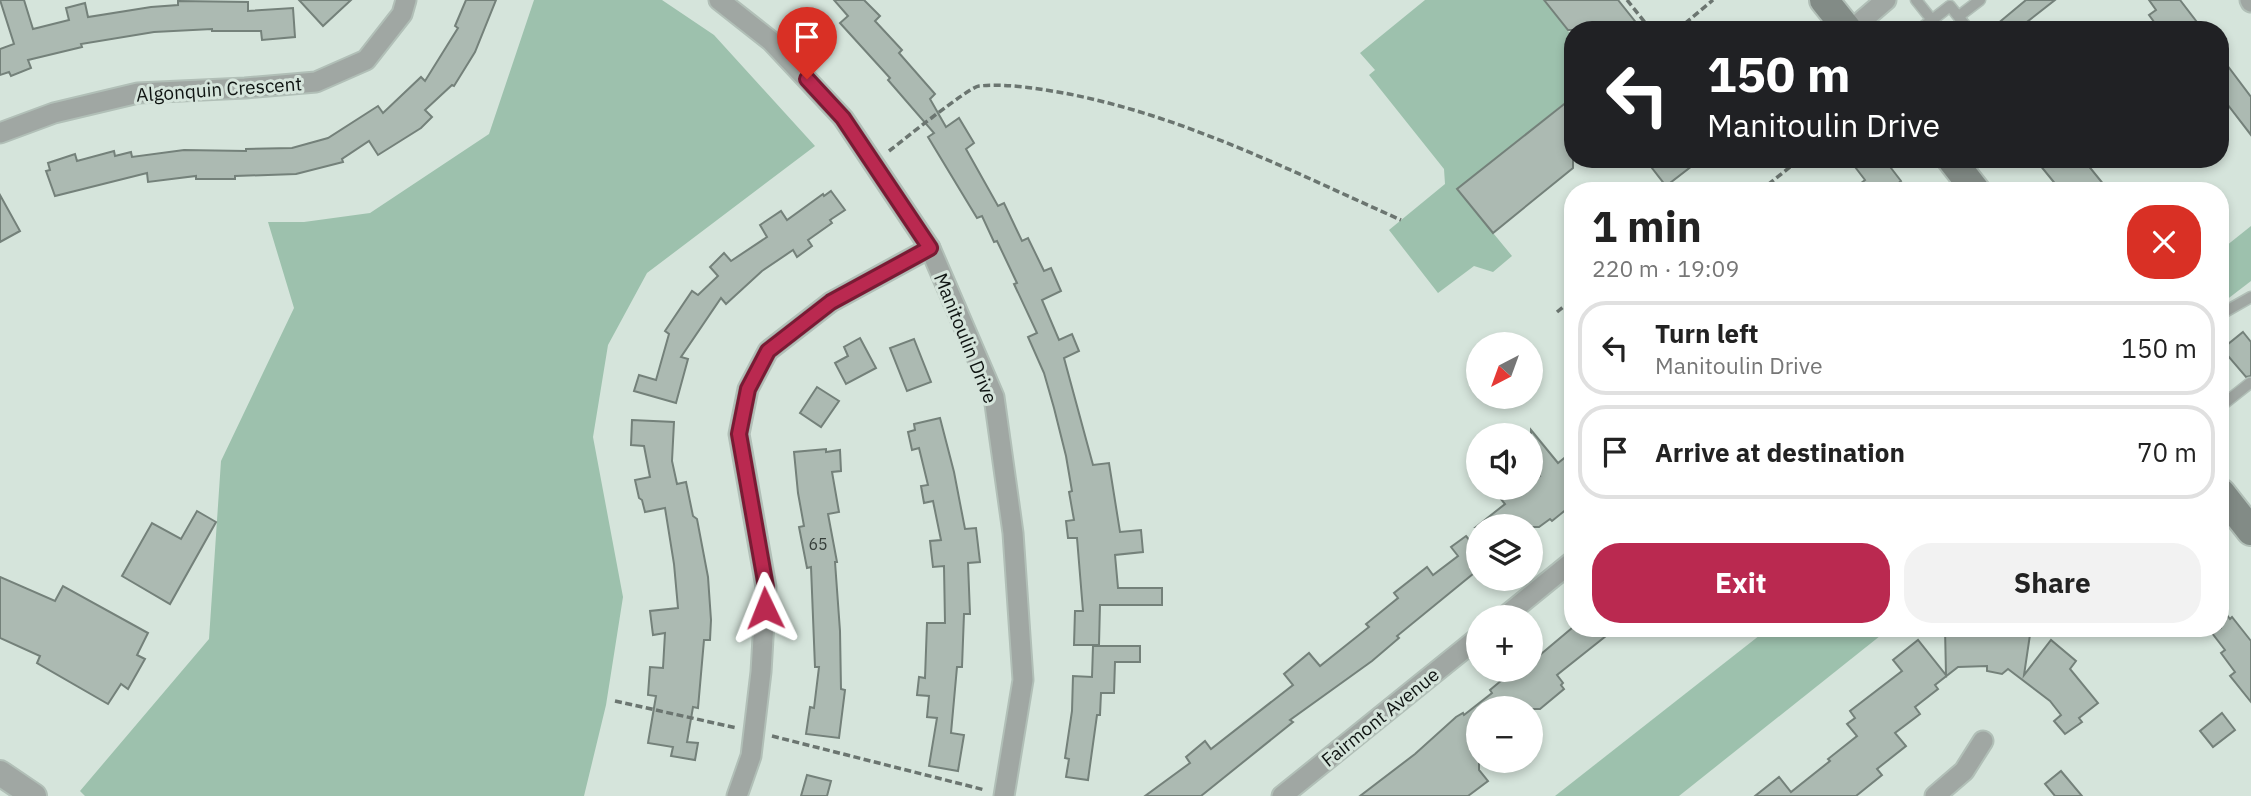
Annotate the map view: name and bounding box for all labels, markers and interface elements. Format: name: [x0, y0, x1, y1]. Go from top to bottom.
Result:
pin: [777, 7, 837, 79]
icon: arrive: [788, 18, 826, 56]
text: 150 m: [1707, 42, 1851, 105]
icon: left: [1592, 49, 1683, 140]
street label: Algonquin Crescent: [135, 71, 303, 107]
text: Manitoulin Drive: [1707, 104, 1940, 146]
text: 1 min: [1592, 199, 1702, 254]
button: close: [2127, 205, 2201, 279]
text: 220 m · 19:09: [1592, 253, 1739, 283]
street label: Manitoulin Drive: [929, 269, 1003, 407]
text: Turn left: [1655, 316, 1758, 350]
icon: left: [1596, 329, 1634, 367]
text: 150 m: [2121, 331, 2197, 365]
north arrow: [1466, 332, 1544, 410]
map controls: [1466, 332, 1543, 773]
text: Manitoulin Drive: [1655, 350, 1823, 380]
button: sound: [1466, 423, 1543, 500]
icon: arrive: [1596, 433, 1634, 471]
text: Arrive at destination: [1655, 435, 1905, 469]
text: 70 m: [2137, 435, 2197, 469]
button: layers: [1466, 514, 1543, 591]
house number: 65: [808, 534, 828, 554]
button: Exit: [1592, 543, 1890, 623]
button: Share: [1904, 543, 2201, 623]
position arrow: [728, 571, 802, 645]
button: +: [1466, 605, 1543, 682]
street label: Fairmont Avenue: [1316, 662, 1444, 772]
button: −: [1466, 696, 1543, 773]

